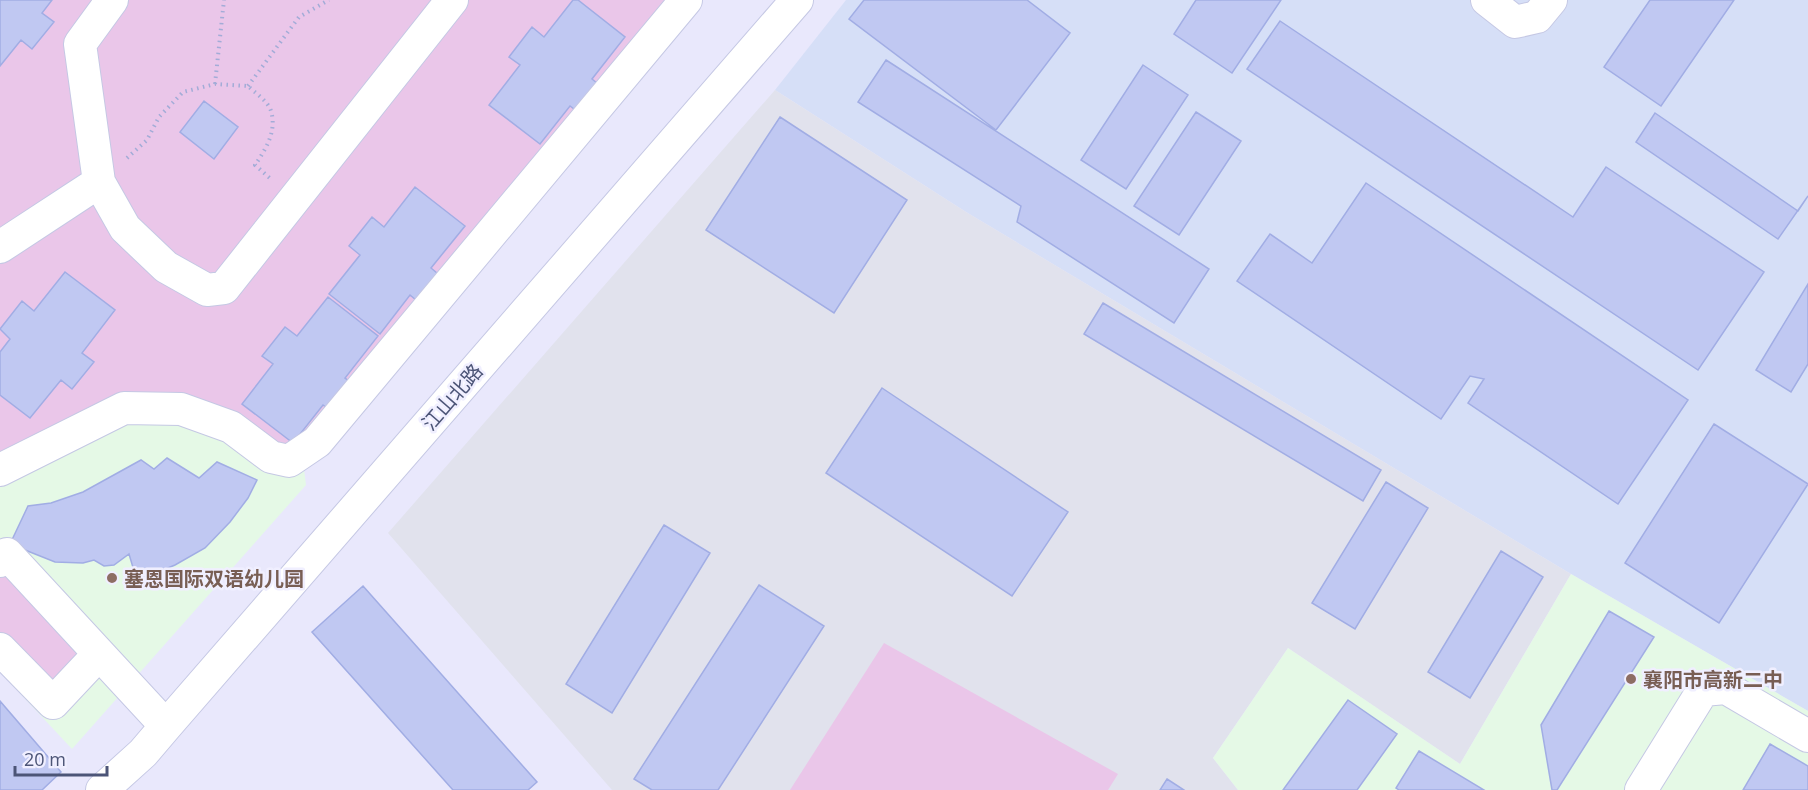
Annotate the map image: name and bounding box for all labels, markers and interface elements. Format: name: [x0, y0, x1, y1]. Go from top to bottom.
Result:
street label: 江山北路: [416, 358, 488, 436]
place label: 塞恩国际双语幼儿园: [124, 565, 304, 592]
marker: 塞恩国际双语幼儿园: [105, 571, 119, 585]
place label: 襄阳市高新二中: [1643, 666, 1783, 693]
marker: 襄阳市高新二中: [1624, 672, 1638, 686]
scale bar: [15, 739, 106, 777]
text: 20 m: [24, 747, 66, 771]

